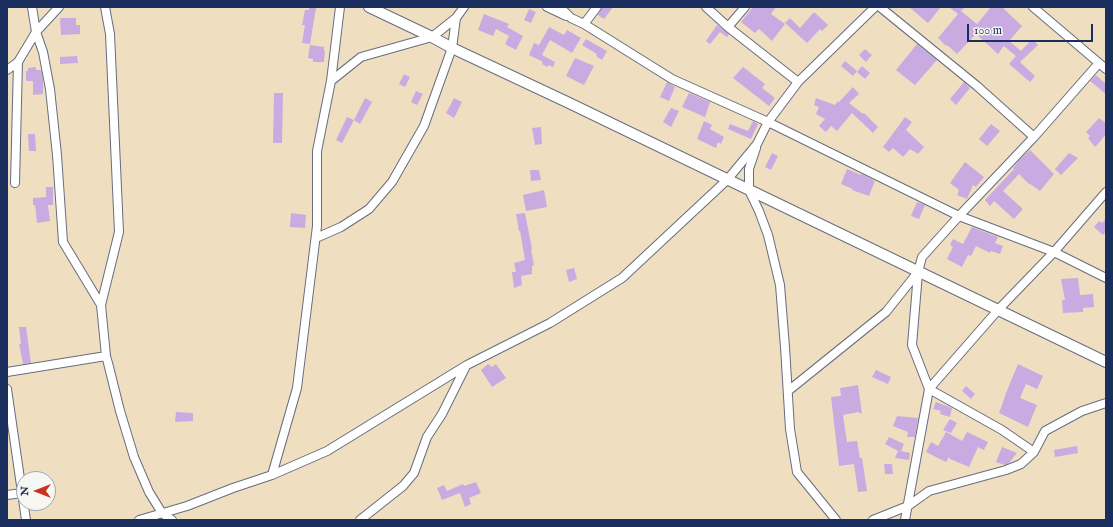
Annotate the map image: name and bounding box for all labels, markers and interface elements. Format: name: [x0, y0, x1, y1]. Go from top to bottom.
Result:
scale bar: [969, 16, 1095, 42]
text: 100 m: [974, 23, 1002, 38]
north arrow: [16, 471, 56, 511]
text: N: [18, 486, 32, 496]

